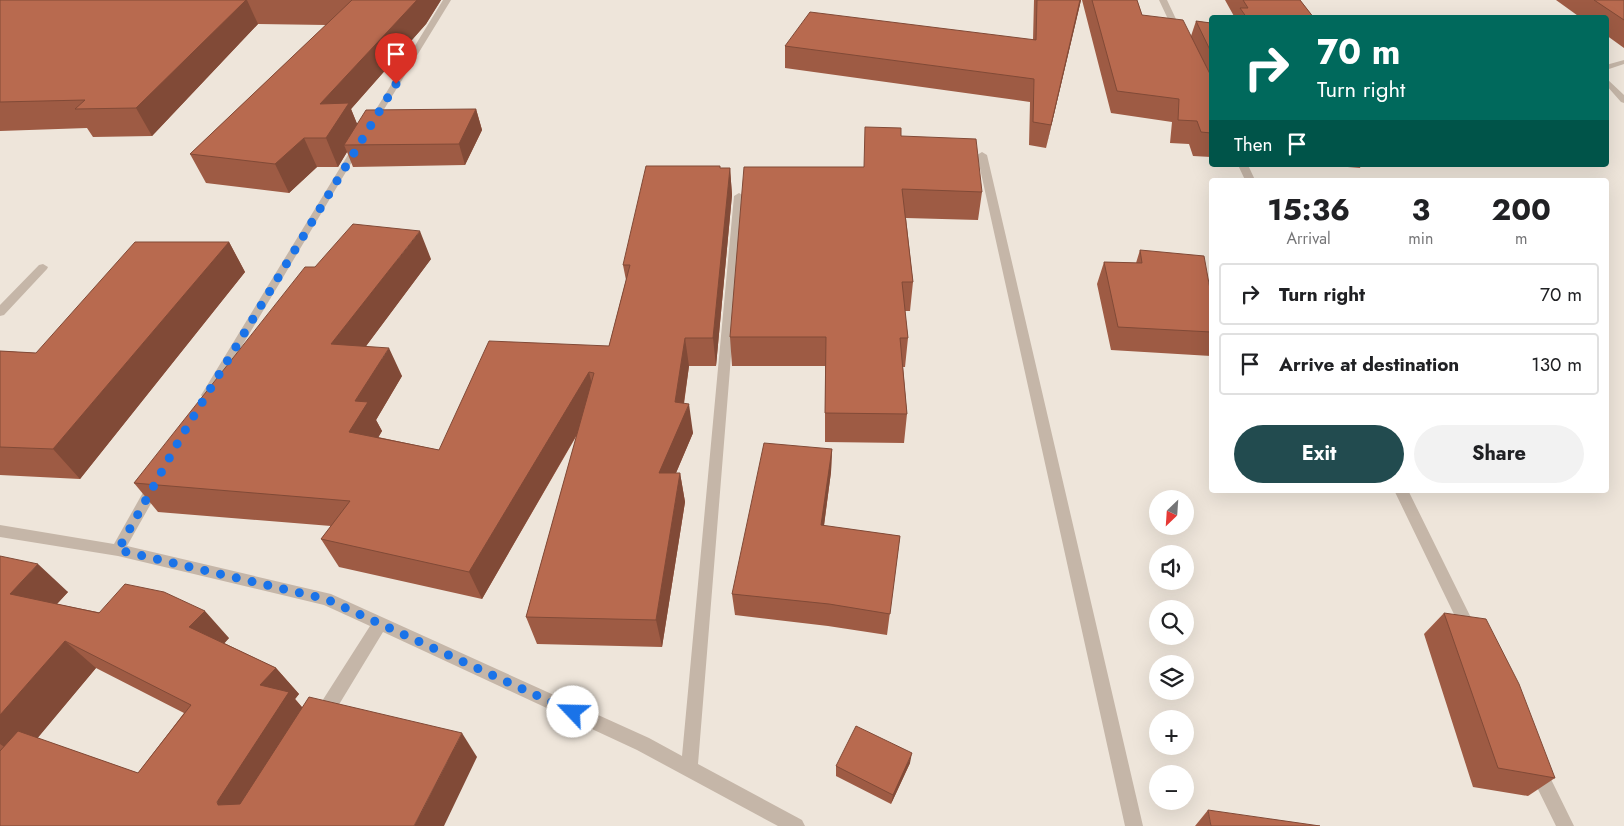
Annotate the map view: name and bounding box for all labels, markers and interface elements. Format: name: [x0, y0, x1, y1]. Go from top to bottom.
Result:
text: 70 m: [1317, 27, 1400, 77]
pin: [375, 33, 417, 84]
icon: right: [1234, 35, 1299, 100]
icon: arrive: [382, 40, 410, 68]
text: Turn right: [1317, 73, 1405, 105]
icon: arrive: [1283, 130, 1311, 158]
text: Then: [1234, 131, 1273, 158]
text: 15:36: [1267, 188, 1350, 231]
text: 3: [1411, 188, 1430, 231]
text: 200: [1491, 188, 1551, 231]
text: Arrival: [1287, 227, 1331, 250]
text: min: [1408, 227, 1433, 250]
text: m: [1515, 227, 1527, 250]
icon: right: [1236, 280, 1264, 308]
text: Turn right: [1279, 281, 1365, 308]
text: 70 m: [1540, 281, 1582, 308]
icon: arrive: [1236, 350, 1264, 378]
text: Arrive at destination: [1279, 351, 1459, 378]
text: 130 m: [1531, 351, 1582, 378]
button: Exit: [1234, 425, 1404, 483]
button: Share: [1414, 425, 1584, 483]
north arrow: [1149, 490, 1194, 535]
map controls: [1149, 490, 1194, 810]
button: sound: [1149, 545, 1194, 590]
button: search: [1149, 600, 1194, 645]
button: layers: [1149, 655, 1194, 700]
position arrow: [546, 685, 598, 737]
button: +: [1149, 710, 1194, 755]
button: −: [1149, 765, 1194, 810]

